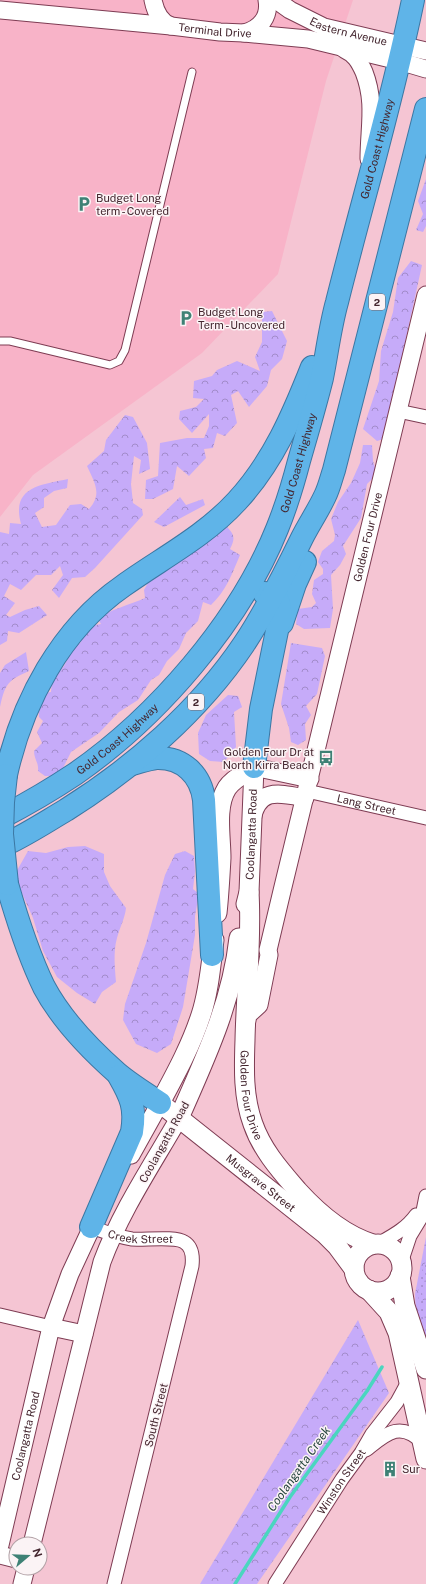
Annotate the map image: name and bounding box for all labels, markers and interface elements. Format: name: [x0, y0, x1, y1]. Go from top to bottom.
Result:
street label: Eastern Avenue: [308, 15, 388, 48]
street label: Terminal Drive: [178, 21, 252, 40]
street label: Gold Coast Highway: [358, 97, 396, 200]
place label: Budget Long term - Covered: [96, 192, 169, 217]
parking icon: Budget Long term - Covered: [75, 195, 93, 213]
road number: 2: [369, 294, 385, 310]
place label: Budget Long Term - Uncovered: [198, 306, 285, 331]
parking icon: Budget Long Term - Uncovered: [177, 309, 195, 327]
street label: Gold Coast Highway: [278, 412, 318, 514]
street label: Golden Four Drive: [351, 491, 384, 583]
road number: 2: [188, 694, 204, 710]
street label: Gold Coast Highway: [74, 701, 161, 777]
place label: Golden Four Dr at North Kirra Beach: [223, 746, 314, 771]
bus stop icon: Golden Four Dr at North Kirra Beach: [317, 749, 335, 767]
street label: Coolangatta Road: [243, 789, 259, 880]
street label: Lang Street: [336, 792, 397, 817]
street label: Golden Four Drive: [238, 1050, 265, 1142]
street label: Coolangatta Road: [137, 1099, 191, 1185]
street label: Musgrave Street: [224, 1152, 298, 1214]
street label: Creek Street: [107, 1227, 173, 1245]
street label: South Street: [142, 1382, 170, 1448]
street label: Coolangatta Road: [9, 1390, 42, 1482]
water label: Coolangatta Creek: [264, 1423, 334, 1514]
street label: Winston Street: [315, 1447, 368, 1517]
building icon: Sur: [381, 1460, 399, 1478]
place label: Sur: [402, 1463, 420, 1475]
north arrow: [8, 1536, 48, 1576]
text: N: [30, 1547, 45, 1559]

